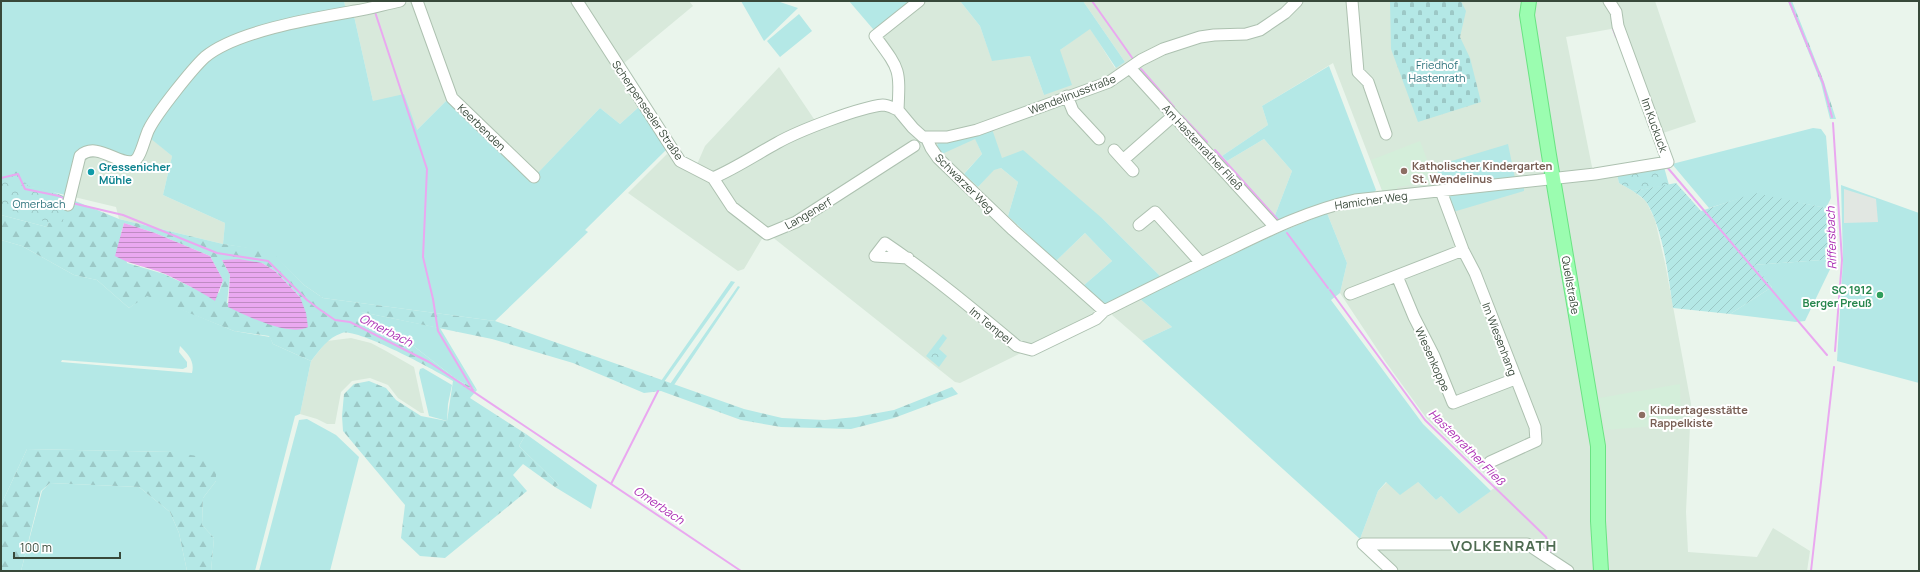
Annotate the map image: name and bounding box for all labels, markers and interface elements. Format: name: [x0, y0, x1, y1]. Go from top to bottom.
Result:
street label: Scherpenseeler Straße: [609, 57, 687, 163]
park label: Friedhof Hastenrath: [1408, 57, 1466, 85]
street label: Wendelinusstraße: [1026, 70, 1118, 118]
street label: Im Kuckuck: [1638, 96, 1672, 155]
street label: Keerbenden: [455, 100, 509, 154]
street label: Am Hastenrather Fließ: [1159, 101, 1247, 193]
street label: Schwarzer Weg: [932, 150, 998, 216]
place label: Katholischer Kindergarten St. Wendelinus: [1412, 158, 1552, 186]
place label: Gressenicher Mühle: [99, 159, 171, 187]
marker: Katholischer Kindergarten St. Wendelinus: [1399, 166, 1409, 176]
marker: Gressenicher Mühle: [86, 167, 96, 177]
street label: Hamicher Weg: [1334, 187, 1408, 213]
street label: Langenerf: [782, 194, 834, 232]
park label: Omerbach: [13, 196, 65, 211]
water label: Riffersbach: [1821, 205, 1841, 270]
street label: Quellstraße: [1558, 255, 1584, 316]
place label: SC 1912 Berger Preuß: [1803, 282, 1872, 310]
marker: SC 1912 Berger Preuß: [1875, 290, 1885, 300]
street label: Im Wiesenhang: [1479, 300, 1521, 378]
street label: Im Tempel: [967, 303, 1015, 347]
water label: Omerbach: [356, 309, 416, 351]
street label: Wiesenkoppe: [1412, 324, 1454, 394]
place label: Kindertagesstätte Rappelkiste: [1650, 402, 1748, 430]
water label: Hastenrather Fließ: [1425, 405, 1510, 490]
marker: Kindertagesstätte Rappelkiste: [1637, 410, 1647, 420]
water label: Omerbach: [630, 482, 688, 529]
scale bar: [14, 534, 120, 560]
district label: VOLKENRATH: [1451, 535, 1557, 556]
text: 100 m: [20, 539, 52, 556]

